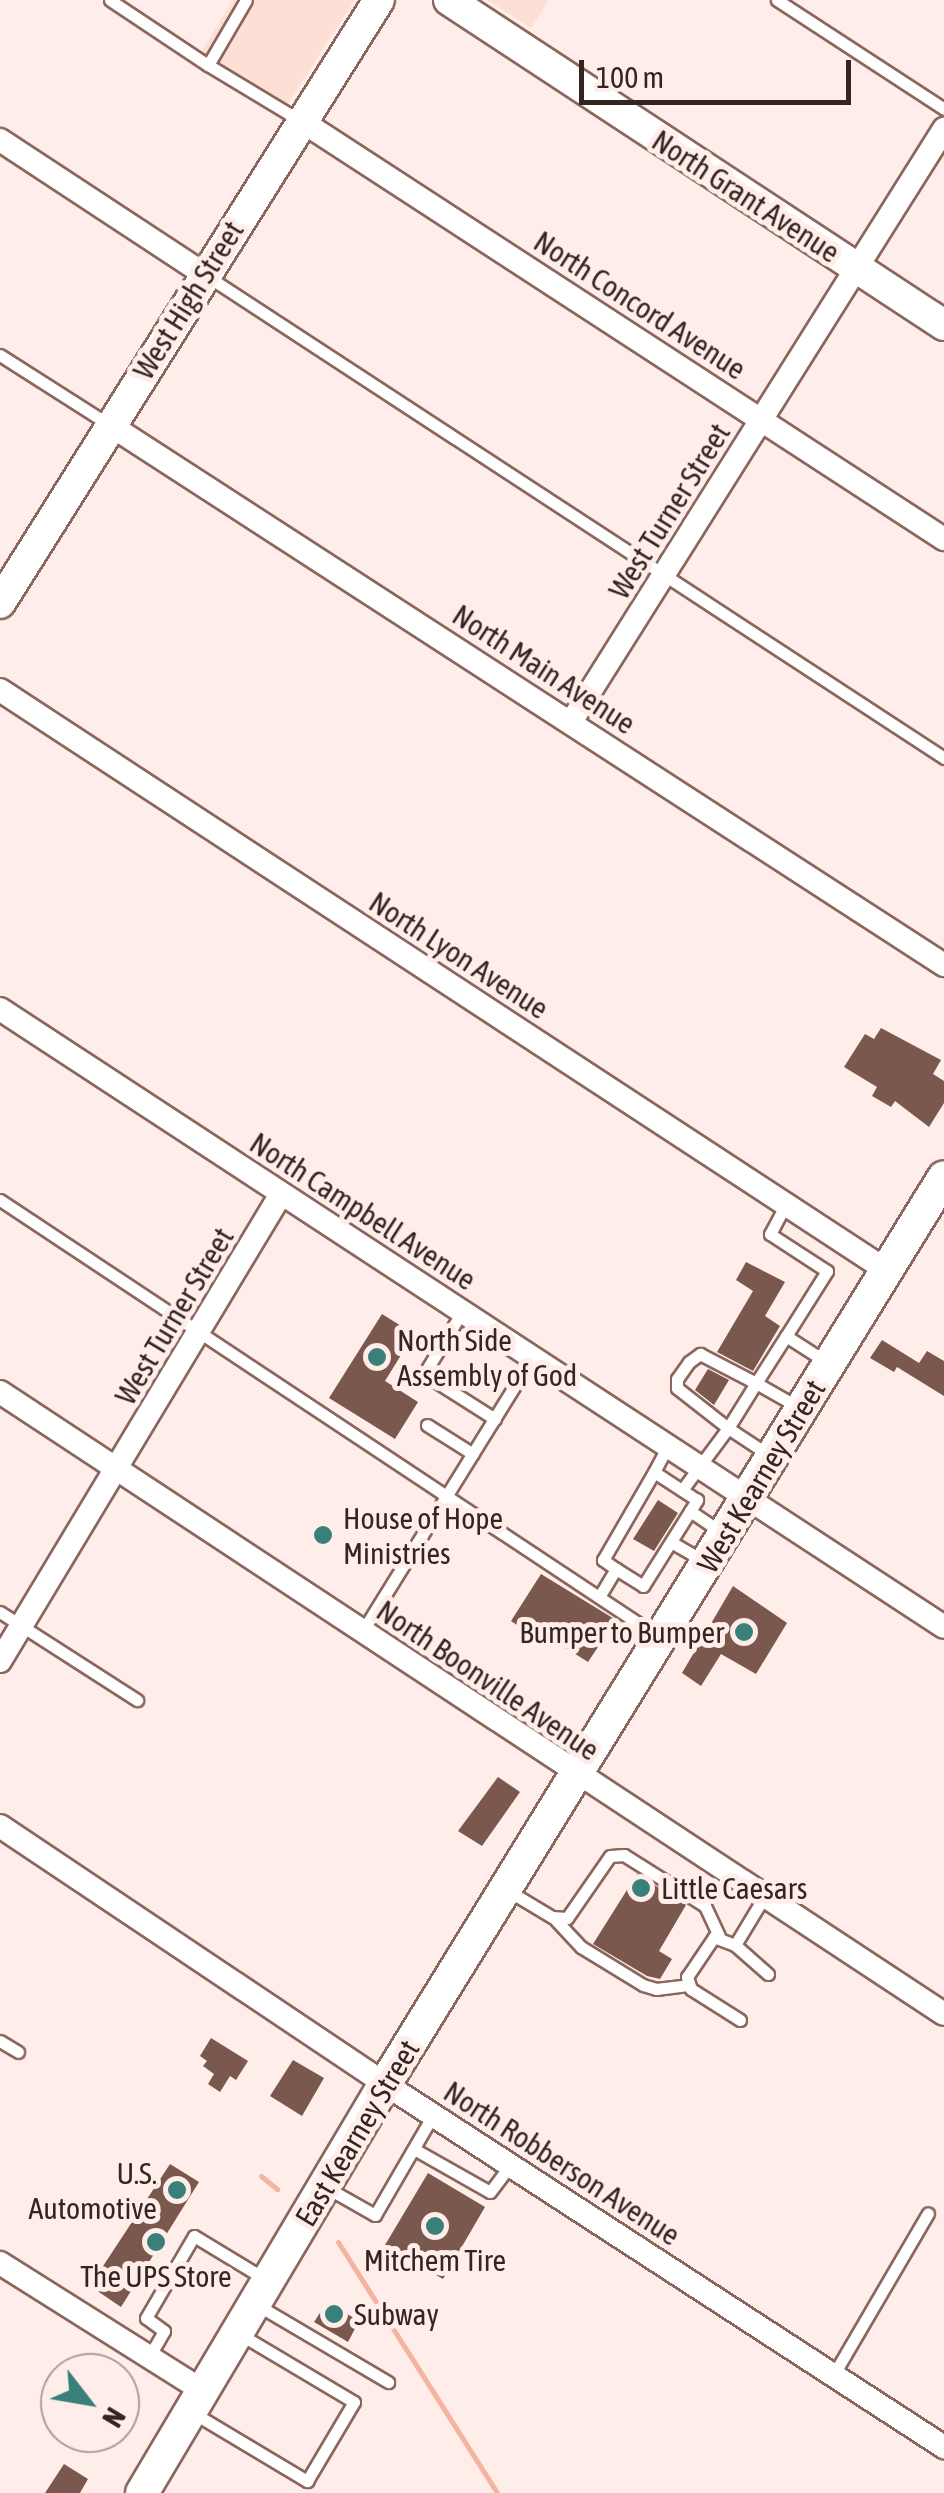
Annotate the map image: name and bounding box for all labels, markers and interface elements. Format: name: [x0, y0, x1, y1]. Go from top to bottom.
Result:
scale bar: [584, 40, 856, 102]
text: 100 m: [596, 60, 664, 94]
street label: North Grant Avenue: [646, 122, 846, 270]
street label: West High Street: [125, 214, 251, 386]
street label: North Concord Avenue: [527, 223, 753, 387]
street label: West Turner Street: [601, 417, 737, 605]
street label: North Main Avenue: [446, 597, 642, 741]
street label: North Lyon Avenue: [363, 884, 555, 1026]
street label: North Campbell Avenue: [243, 1125, 483, 1297]
street label: West Turner Street: [107, 1221, 241, 1411]
place label: North Side Assembly of God: [397, 1322, 577, 1392]
marker: North Side Assembly of God: [366, 1346, 388, 1368]
street label: West Kearney Street: [689, 1373, 833, 1579]
place label: House of Hope Ministries: [343, 1500, 503, 1570]
marker: House of Hope Ministries: [312, 1524, 334, 1546]
street label: North Boonville Avenue: [370, 1592, 606, 1768]
place label: Bumper to Bumper: [519, 1614, 724, 1650]
marker: Bumper to Bumper: [733, 1621, 755, 1643]
place label: Little Caesars: [661, 1870, 807, 1906]
marker: Little Caesars: [630, 1877, 652, 1899]
street label: East Kearney Street: [287, 2033, 427, 2233]
street label: North Robberson Avenue: [437, 2073, 687, 2253]
place label: U.S. Automotive: [28, 2155, 157, 2226]
marker: U.S. Automotive: [166, 2179, 188, 2201]
marker: Mitchem Tire: [424, 2215, 446, 2237]
marker: The UPS Store: [145, 2231, 167, 2253]
place label: Mitchem Tire: [364, 2242, 506, 2278]
place label: The UPS Store: [80, 2258, 232, 2294]
place label: Subway: [354, 2296, 439, 2332]
marker: Subway: [323, 2303, 345, 2325]
north arrow: [40, 2353, 140, 2453]
text: N: [96, 2402, 132, 2433]

